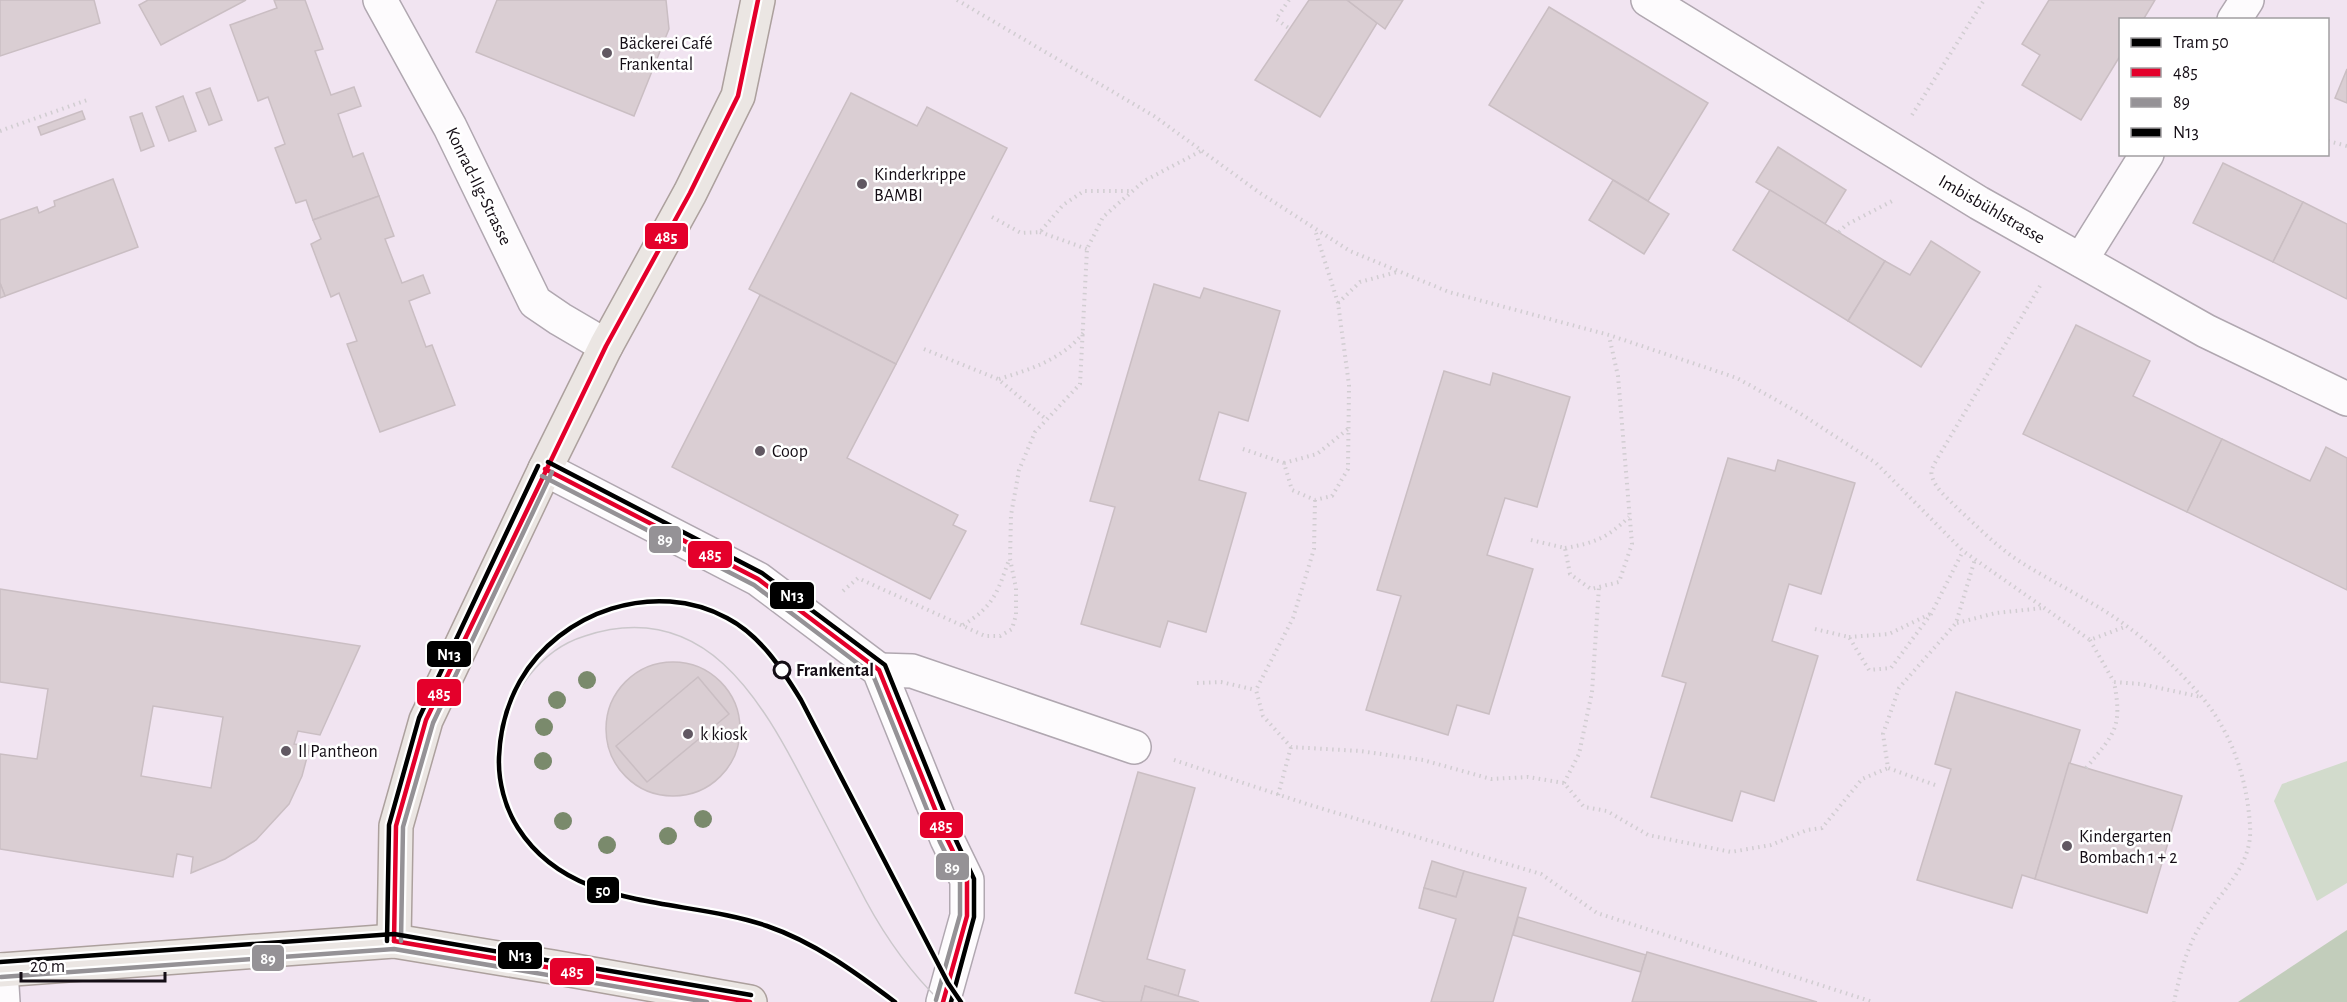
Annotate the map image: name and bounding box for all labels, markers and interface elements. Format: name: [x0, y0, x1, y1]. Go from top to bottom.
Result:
legend: [2119, 18, 2329, 156]
text: Tram 50: [2173, 34, 2229, 52]
place label: Bäckerei Café Frankental: [619, 35, 712, 74]
marker: Bäckerei Café Frankental: [600, 46, 614, 60]
text: 485: [2173, 64, 2198, 82]
text: 89: [2173, 94, 2190, 112]
text: N13: [2173, 124, 2199, 142]
street label: Konrad-Ilg-Strasse: [442, 125, 514, 248]
place label: Kinderkrippe BAMBI: [874, 166, 966, 205]
street label: Imbisbühlstrasse: [1935, 172, 2048, 248]
marker: Kinderkrippe BAMBI: [855, 177, 869, 191]
line badge: 485: [644, 222, 689, 250]
text: 485: [655, 229, 678, 245]
place label: Coop: [772, 443, 808, 461]
marker: Coop: [753, 444, 767, 458]
line badge: 89: [648, 525, 682, 554]
text: 89: [657, 532, 673, 548]
line badge: 485: [687, 540, 733, 569]
text: 485: [699, 547, 722, 563]
line badge: N13: [769, 581, 815, 610]
text: N13: [780, 588, 804, 604]
line badge: N13: [426, 640, 472, 668]
text: N13: [437, 647, 461, 663]
marker: Frankental: [773, 661, 791, 679]
place label: Frankental: [796, 662, 874, 680]
line badge: 485: [416, 678, 462, 707]
text: 485: [428, 686, 451, 702]
place label: k kiosk: [700, 726, 748, 744]
marker: k kiosk: [681, 727, 695, 741]
place label: Il Pantheon: [298, 743, 378, 761]
marker: Il Pantheon: [279, 744, 293, 758]
line badge: 485: [919, 811, 964, 839]
text: 485: [930, 818, 953, 834]
place label: Kindergarten Bombach 1 + 2: [2079, 828, 2177, 867]
marker: Kindergarten Bombach 1 + 2: [2060, 839, 2074, 853]
line badge: 89: [935, 852, 970, 881]
text: 89: [944, 860, 960, 876]
line badge: 50: [586, 876, 620, 904]
text: 50: [595, 883, 611, 899]
line badge: N13: [497, 941, 543, 970]
line badge: 89: [251, 944, 285, 972]
scale bar: [21, 945, 165, 983]
text: N13: [508, 948, 532, 964]
text: 89: [260, 951, 276, 967]
line badge: 485: [549, 957, 595, 986]
text: 20 m: [30, 958, 65, 976]
text: 485: [561, 964, 584, 980]

